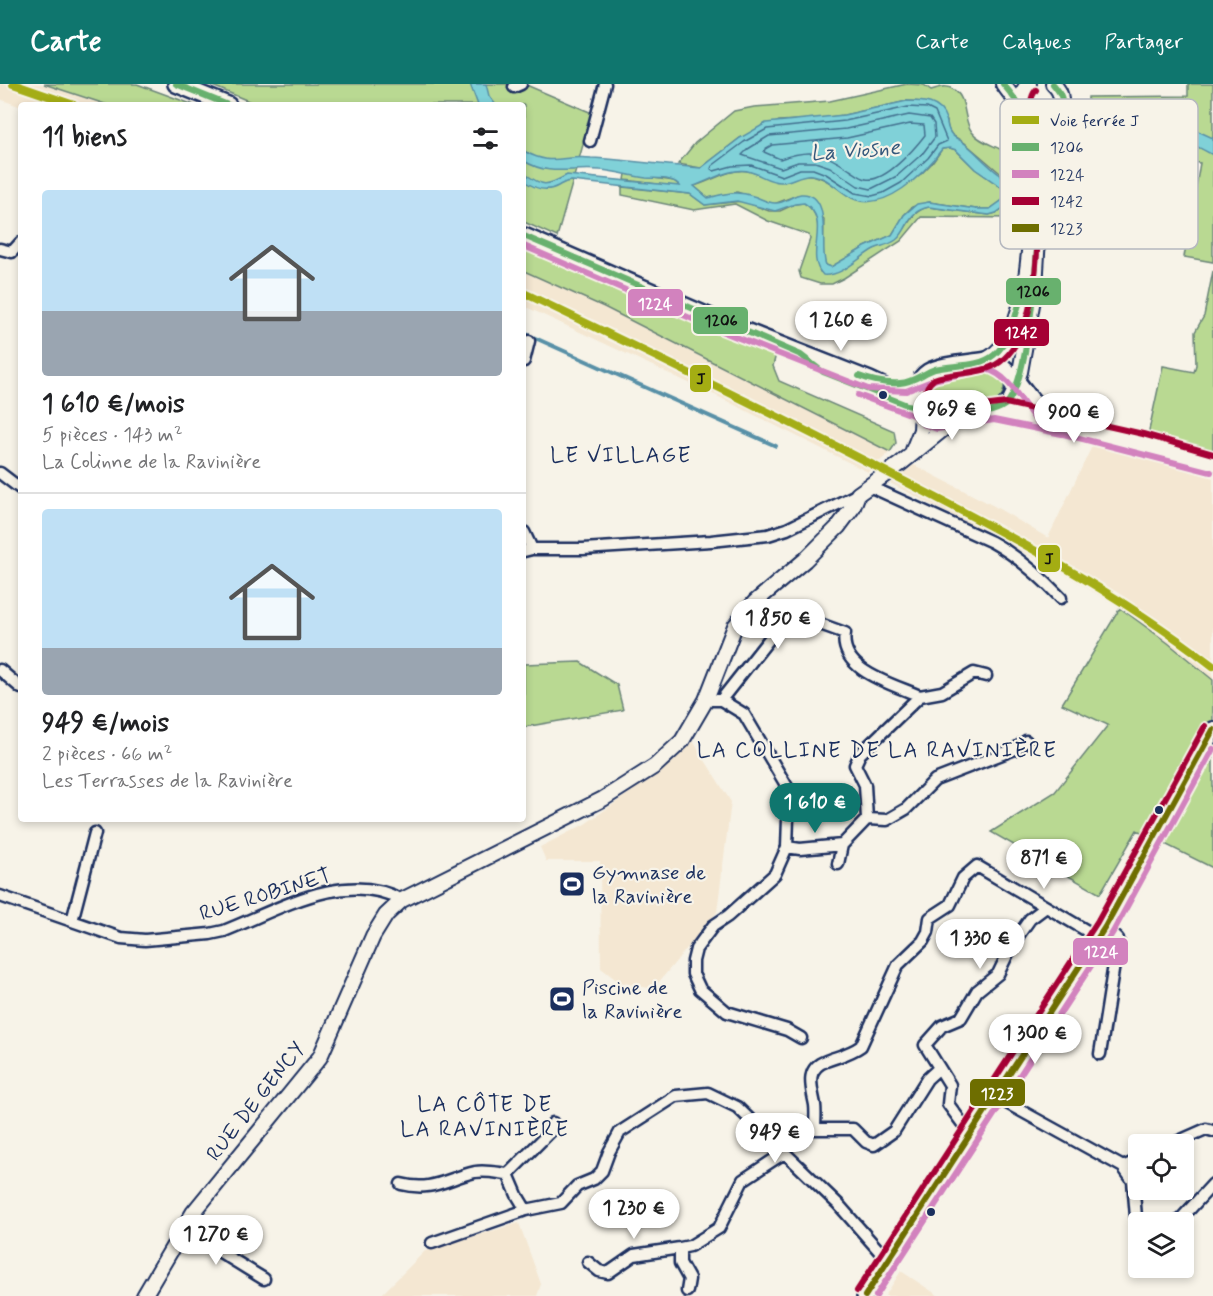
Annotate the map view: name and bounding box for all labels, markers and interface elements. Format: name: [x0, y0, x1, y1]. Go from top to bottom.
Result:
text: Carte: [30, 24, 102, 61]
text: Carte: [915, 28, 969, 56]
text: Calques: [1002, 28, 1071, 56]
text: Partager: [1104, 28, 1183, 56]
legend: [1000, 99, 1198, 249]
text: Voie ferrée J: [1050, 111, 1139, 132]
text: 11 biens: [42, 121, 127, 155]
icon: filters: [469, 122, 502, 155]
water label: La Viosne: [810, 134, 902, 168]
text: 1206: [1050, 138, 1083, 159]
text: 1224: [1050, 165, 1084, 186]
text: 1242: [1050, 192, 1083, 213]
text: 1223: [1050, 219, 1082, 240]
icon: home: [218, 229, 326, 337]
line badge: 1206: [1005, 277, 1062, 306]
text: 1206: [1016, 282, 1050, 303]
line badge: 1224: [627, 288, 684, 317]
text: 1224: [638, 294, 673, 315]
pin: 1 260 €: [786, 301, 896, 352]
line badge: 1206: [692, 306, 749, 335]
text: 1 260 €: [809, 307, 873, 334]
text: 1206: [704, 311, 738, 332]
line badge: 1242: [993, 318, 1050, 347]
text: 1242: [1005, 323, 1038, 344]
line badge: J: [689, 364, 712, 393]
text: J: [696, 369, 706, 390]
text: 1 610 €/mois: [42, 388, 185, 422]
unlabelled marker: [877, 389, 889, 401]
pin: 969 €: [910, 390, 994, 441]
pin: 900 €: [1032, 393, 1116, 444]
text: 969 €: [927, 396, 977, 423]
text: 900 €: [1048, 399, 1100, 426]
text: 5 pièces · 143 m²: [42, 422, 183, 449]
district label: LE VILLAGE: [550, 442, 692, 470]
text: La Colinne de la Ravinière: [42, 449, 261, 476]
line badge: J: [1037, 544, 1061, 573]
icon: home: [218, 548, 326, 656]
text: J: [1044, 549, 1054, 570]
pin: 1 850 €: [723, 599, 833, 650]
text: 1 850 €: [745, 605, 811, 632]
text: 949 €/mois: [42, 707, 169, 741]
district label: LA COLLINE DE LA RAVINIÈRE: [697, 737, 1057, 765]
text: 2 pièces · 66 m²: [42, 741, 172, 768]
text: Les Terrasses de la Ravinière: [42, 768, 293, 795]
pin: 1 610 €: [760, 783, 870, 834]
text: 1 610 €: [784, 789, 846, 816]
unlabelled marker: [1153, 804, 1165, 816]
pin: 871 €: [1002, 839, 1086, 890]
text: 871 €: [1020, 845, 1068, 872]
place label: Gymnase de la Ravinière: [592, 859, 706, 911]
street label: RUE ROBINET: [196, 862, 334, 928]
sports icon: Gymnase de la Ravinière: [557, 869, 587, 899]
pin: 1 330 €: [925, 919, 1035, 970]
text: 1 330 €: [950, 925, 1010, 952]
line badge: 1224: [1072, 937, 1129, 966]
text: 1224: [1084, 942, 1119, 963]
place label: Piscine de la Ravinière: [582, 974, 683, 1026]
sports icon: Piscine de la Ravinière: [547, 984, 577, 1014]
pin: 1 300 €: [980, 1014, 1090, 1065]
text: 1 300 €: [1003, 1020, 1067, 1047]
street label: RUE DE GENCY: [200, 1036, 312, 1167]
line badge: 1223: [969, 1078, 1026, 1107]
text: 1223: [981, 1084, 1014, 1105]
district label: LA CÔTE DE LA RAVINIÈRE: [400, 1091, 570, 1144]
pin: 949 €: [733, 1113, 817, 1164]
text: 949 €: [749, 1119, 801, 1146]
map controls: [1128, 1134, 1194, 1278]
button: locate: [1128, 1134, 1194, 1200]
pin: 1 230 €: [579, 1189, 689, 1240]
text: 1 230 €: [603, 1195, 665, 1222]
unlabelled marker: [925, 1206, 937, 1218]
button: layers: [1128, 1212, 1194, 1278]
pin: 1 270 €: [161, 1215, 271, 1266]
text: 1 270 €: [183, 1221, 249, 1248]

